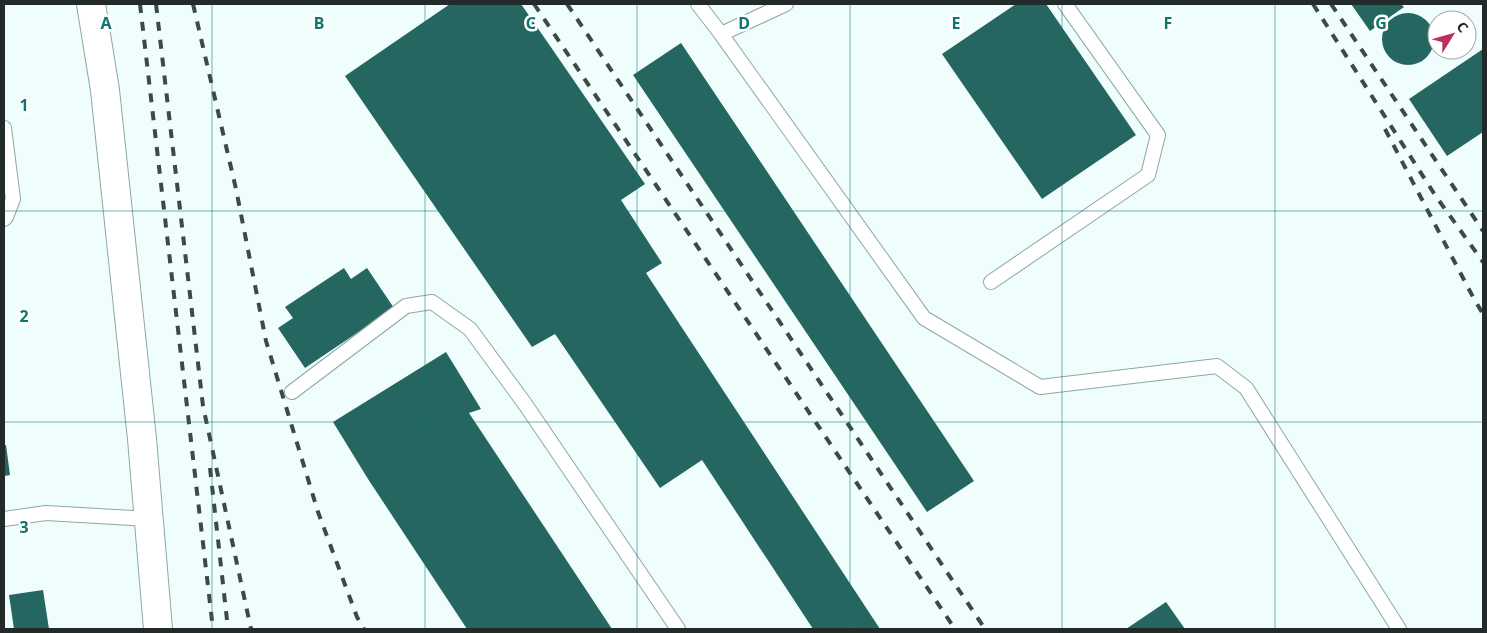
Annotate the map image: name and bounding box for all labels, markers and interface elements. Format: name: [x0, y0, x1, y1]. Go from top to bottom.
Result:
north arrow: [1427, 10, 1477, 60]
text: A: [100, 12, 112, 34]
text: B: [314, 12, 324, 34]
text: C: [526, 12, 536, 34]
text: D: [738, 12, 750, 34]
text: E: [952, 12, 961, 34]
text: F: [1164, 12, 1172, 34]
text: G: [1375, 12, 1387, 34]
text: С: [1452, 18, 1473, 36]
text: 1: [19, 94, 29, 116]
text: 2: [19, 305, 29, 327]
text: 3: [19, 516, 29, 538]

